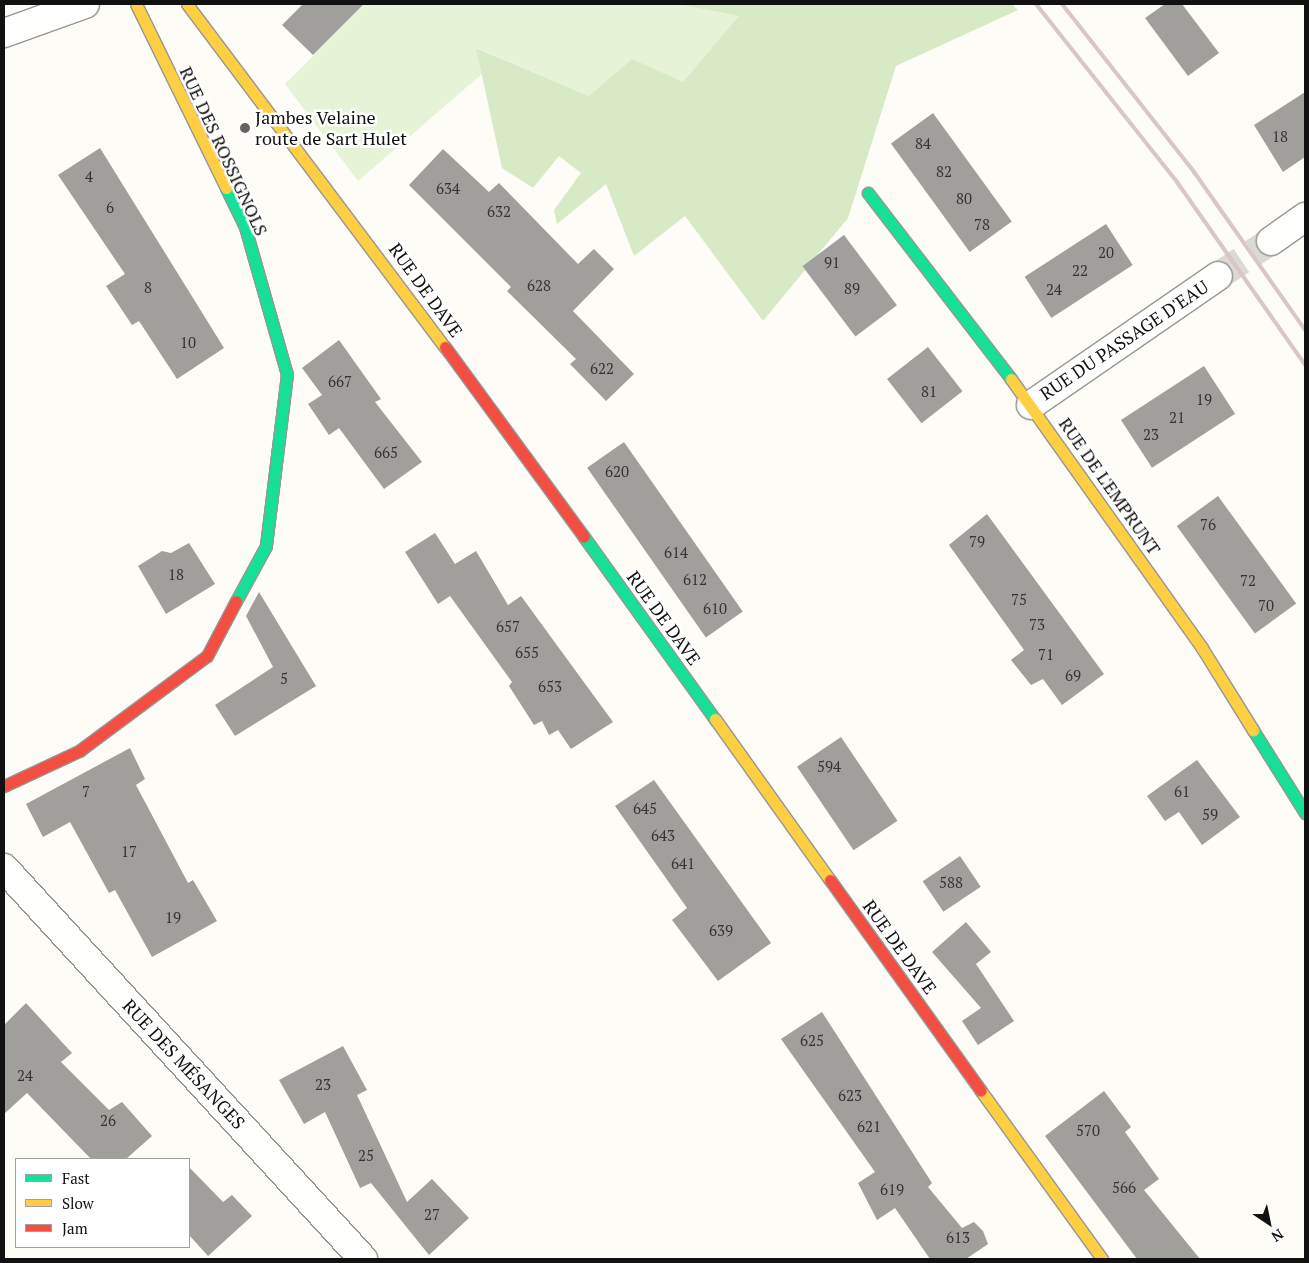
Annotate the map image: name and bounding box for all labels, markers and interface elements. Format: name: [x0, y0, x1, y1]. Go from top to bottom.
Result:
street label: RUE DES ROSSIGNOLS: [175, 63, 273, 239]
place label: Jambes Velaine route de Sart Hulet: [255, 107, 407, 150]
marker: Jambes Velaine route de Sart Hulet: [239, 122, 251, 134]
house number: 18: [1272, 128, 1288, 146]
house number: 84: [915, 135, 931, 153]
house number: 82: [936, 163, 952, 181]
house number: 4: [85, 168, 93, 186]
house number: 634: [436, 180, 460, 198]
house number: 80: [956, 190, 972, 208]
house number: 6: [106, 199, 114, 217]
house number: 632: [487, 203, 511, 221]
house number: 78: [974, 216, 990, 234]
street label: RUE DE DAVE: [385, 239, 467, 341]
house number: 20: [1098, 244, 1114, 262]
house number: 91: [824, 254, 840, 272]
house number: 22: [1072, 262, 1088, 280]
street label: RUE DU PASSAGE D'EAU: [1036, 276, 1212, 404]
house number: 628: [527, 277, 551, 295]
house number: 8: [144, 279, 152, 297]
house number: 89: [844, 280, 860, 298]
house number: 24: [1046, 281, 1062, 299]
house number: 10: [180, 334, 196, 352]
house number: 622: [590, 360, 614, 378]
house number: 667: [328, 373, 352, 391]
house number: 81: [921, 383, 937, 401]
house number: 19: [1196, 391, 1212, 409]
house number: 21: [1169, 409, 1185, 427]
street label: RUE DE L'EMPRUNT: [1055, 413, 1165, 559]
house number: 23: [1143, 426, 1159, 444]
house number: 665: [374, 444, 398, 462]
house number: 620: [605, 463, 629, 481]
house number: 76: [1200, 516, 1216, 534]
house number: 79: [969, 533, 985, 551]
house number: 614: [664, 544, 688, 562]
house number: 18: [168, 566, 184, 584]
street label: RUE DE DAVE: [623, 567, 705, 669]
house number: 612: [683, 571, 707, 589]
house number: 72: [1240, 572, 1256, 590]
house number: 75: [1011, 591, 1027, 609]
house number: 70: [1258, 597, 1274, 615]
house number: 610: [703, 600, 727, 618]
house number: 73: [1029, 616, 1045, 634]
house number: 657: [496, 618, 520, 636]
house number: 655: [515, 644, 539, 662]
house number: 71: [1038, 646, 1054, 664]
house number: 69: [1065, 667, 1081, 685]
house number: 5: [280, 670, 288, 688]
house number: 653: [538, 678, 562, 696]
house number: 594: [817, 758, 841, 776]
house number: 7: [82, 783, 90, 801]
house number: 61: [1174, 783, 1190, 801]
house number: 645: [633, 800, 657, 818]
house number: 59: [1202, 806, 1218, 824]
house number: 643: [651, 827, 675, 845]
house number: 17: [121, 843, 137, 861]
house number: 641: [671, 855, 695, 873]
house number: 588: [939, 874, 963, 892]
street label: RUE DE DAVE: [859, 896, 941, 998]
house number: 19: [165, 909, 181, 927]
house number: 639: [709, 922, 733, 940]
street label: RUE DES MÉSANGES: [118, 995, 250, 1133]
house number: 625: [800, 1032, 824, 1050]
house number: 24: [17, 1067, 33, 1085]
house number: 23: [315, 1076, 331, 1094]
house number: 623: [838, 1087, 862, 1105]
house number: 26: [100, 1112, 116, 1130]
house number: 621: [857, 1118, 881, 1136]
house number: 570: [1076, 1122, 1100, 1140]
house number: 25: [358, 1147, 374, 1165]
legend: [15, 1158, 190, 1248]
text: Fast: [62, 1168, 90, 1188]
house number: 566: [1112, 1179, 1136, 1197]
house number: 619: [880, 1181, 904, 1199]
text: Slow: [62, 1193, 94, 1213]
north arrow: [1244, 1198, 1294, 1248]
house number: 27: [424, 1206, 440, 1224]
text: Jam: [62, 1218, 88, 1238]
text: N: [1268, 1225, 1287, 1247]
house number: 613: [946, 1229, 970, 1247]

